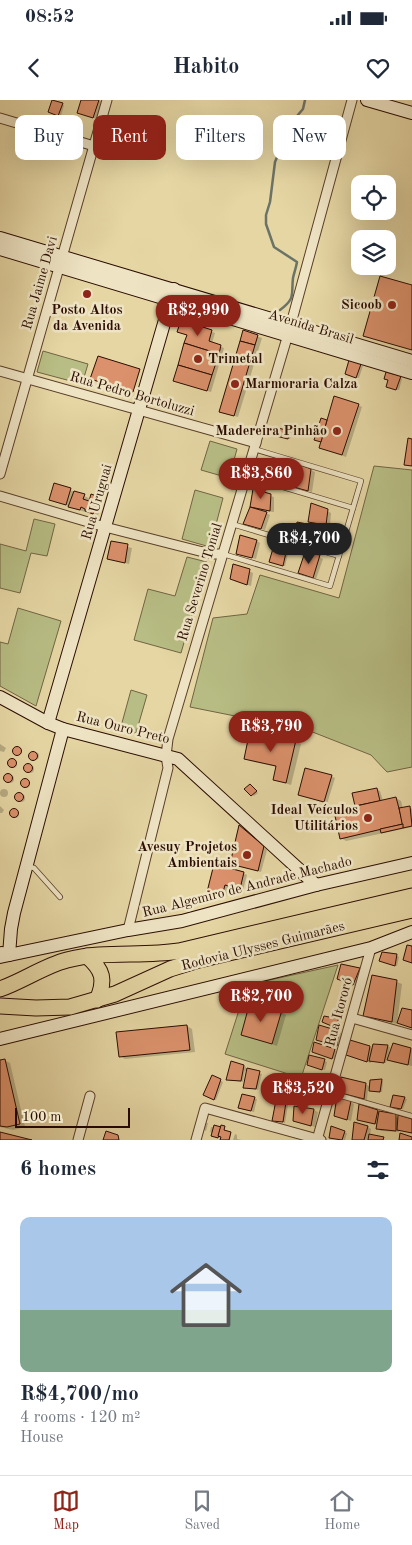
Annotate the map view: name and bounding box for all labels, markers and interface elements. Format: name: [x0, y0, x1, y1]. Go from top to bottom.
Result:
text: 08:52: [25, 8, 74, 27]
icon: back: [20, 54, 48, 82]
icon: heart: [364, 54, 392, 82]
text: Habito: [173, 56, 239, 78]
chip: Buy: [15, 115, 83, 160]
chip: Rent: [93, 115, 166, 160]
chip: Filters: [176, 115, 263, 160]
chip: New: [273, 115, 346, 160]
map controls: [351, 175, 396, 275]
button: locate: [351, 175, 396, 220]
button: layers: [351, 230, 396, 275]
street label: Rua Jaime Davi: [20, 234, 60, 331]
marker: Posto Altos da Avenida: [81, 288, 93, 300]
pin: R$2,990: [152, 294, 244, 337]
place label: Sicoob: [341, 298, 382, 312]
marker: Sicoob: [386, 299, 398, 311]
place label: Posto Altos da Avenida: [51, 303, 123, 333]
text: R$2,990: [167, 303, 229, 319]
street label: Avenida Brasil: [267, 307, 356, 347]
place label: Trimetal: [208, 352, 263, 366]
marker: Trimetal: [192, 353, 204, 365]
street label: Rua Pedro Bortoluzzi: [68, 369, 196, 419]
place label: Marmoraria Calza: [245, 377, 358, 391]
marker: Marmoraria Calza: [229, 378, 241, 390]
place label: Madereira Pinhão: [216, 424, 327, 438]
marker: Madereira Pinhão: [331, 425, 343, 437]
pin: R$3,860: [215, 458, 307, 500]
street label: Rua Uruguai: [79, 462, 115, 542]
text: R$3,860: [230, 466, 292, 482]
street label: Rua Severino Tonial: [175, 521, 225, 643]
pin: R$4,700: [263, 522, 355, 565]
text: R$4,700: [278, 531, 340, 547]
street label: Rua Ouro Preto: [75, 710, 171, 746]
pin: R$3,790: [225, 710, 317, 753]
text: R$3,790: [240, 719, 302, 735]
place label: Ideal Veículos Utilitários: [271, 803, 358, 833]
marker: Ideal Veículos Utilitários: [362, 812, 374, 824]
place label: Avesuy Projetos Ambientais: [137, 840, 237, 870]
marker: Avesuy Projetos Ambientais: [241, 849, 253, 861]
street label: Rua Algemiro de Andrade Machado: [141, 854, 353, 920]
street label: Rodovia Ulysses Guimarães: [180, 919, 346, 973]
street label: Rua Itororó: [323, 976, 355, 1048]
pin: R$2,700: [215, 980, 307, 1023]
text: R$2,700: [230, 989, 292, 1005]
pin: R$3,520: [257, 1072, 349, 1115]
text: R$3,520: [272, 1081, 334, 1097]
scale bar: [15, 1105, 130, 1128]
text: 100 m: [22, 1110, 61, 1124]
icon: filters: [364, 1156, 392, 1184]
text: 6 homes: [20, 1159, 96, 1180]
icon: home: [161, 1250, 251, 1340]
text: R$4,700/mo: [20, 1384, 139, 1405]
text: 4 rooms · 120 m²: [20, 1410, 140, 1426]
text: House: [20, 1430, 63, 1446]
tab: Map: [52, 1487, 80, 1534]
tab: Saved: [184, 1487, 220, 1534]
tab: Home: [324, 1487, 360, 1534]

